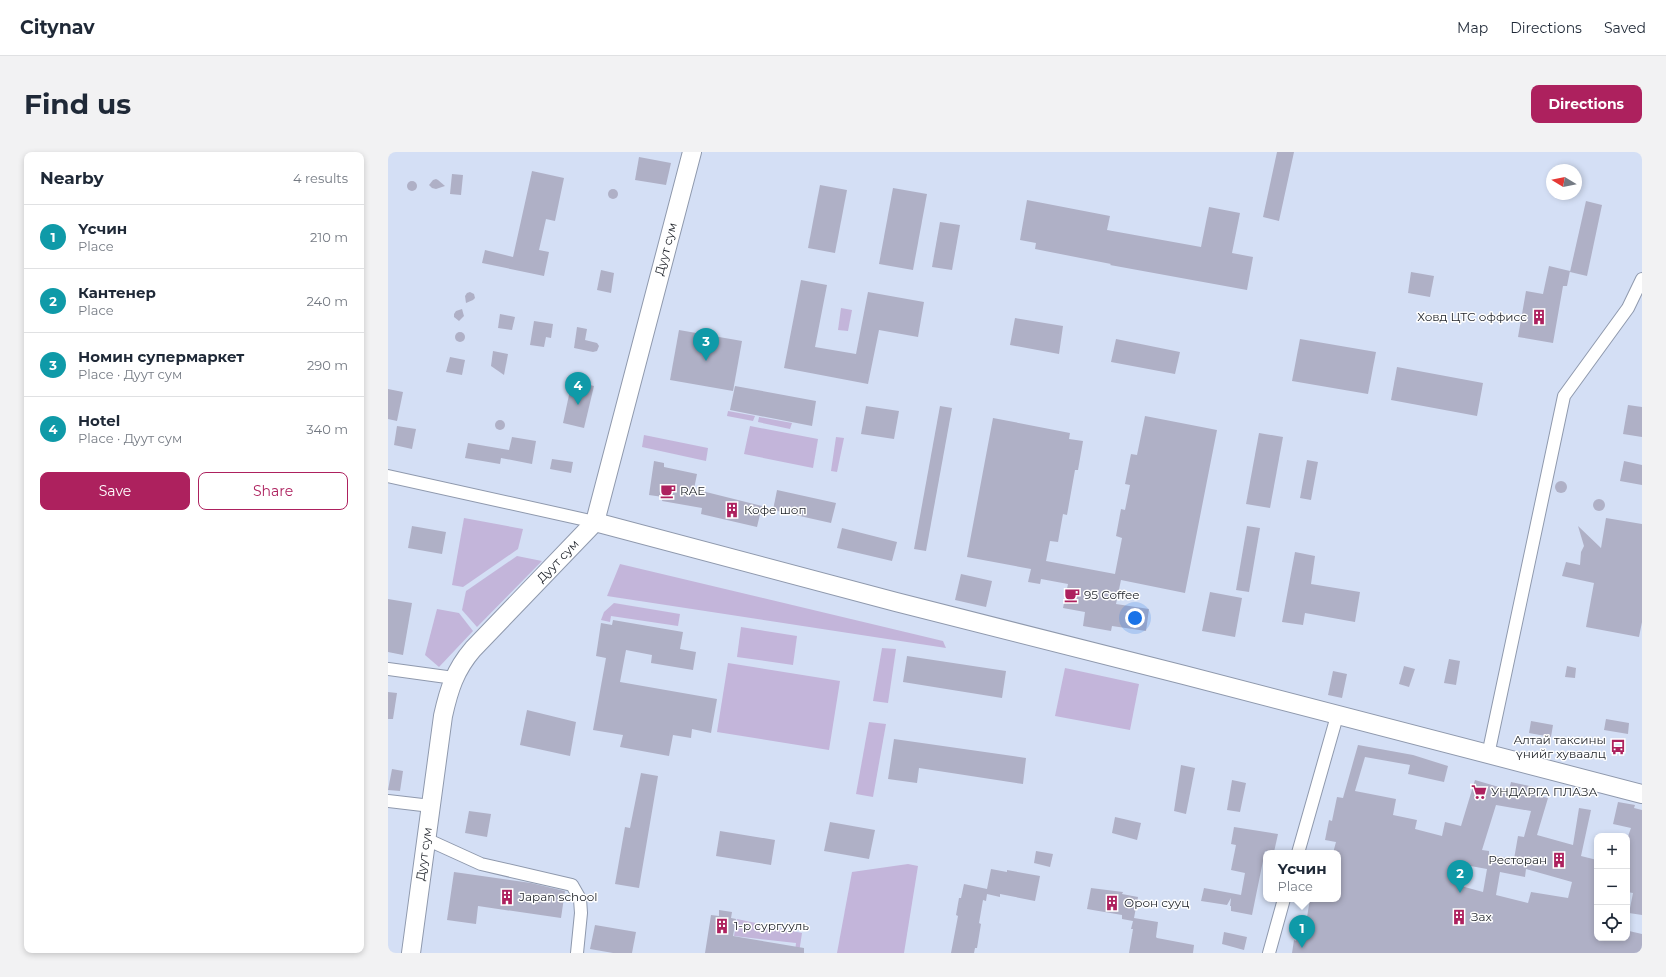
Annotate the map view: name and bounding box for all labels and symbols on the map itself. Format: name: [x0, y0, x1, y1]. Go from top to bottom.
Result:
north arrow: [1546, 164, 1582, 200]
street label: Дуут сум: [651, 221, 680, 277]
building icon: Ховд ЦТС оффисс: [1530, 308, 1548, 326]
place label: Ховд ЦТС оффисс: [1417, 309, 1527, 324]
pin: 3: [693, 328, 719, 361]
pin: 4: [565, 372, 591, 405]
cafe icon: RAE: [659, 482, 677, 500]
place label: RAE: [680, 483, 705, 498]
building icon: Кофе шоп: [723, 501, 741, 519]
place label: Кофе шоп: [744, 502, 807, 517]
street label: Дуут сум: [533, 536, 582, 585]
cafe icon: 95 Coffee: [1063, 586, 1081, 604]
place label: 95 Coffee: [1084, 587, 1140, 602]
your location: [1125, 608, 1145, 628]
place label: Алтай таксины үнийг хуваалц: [1513, 732, 1606, 761]
bus stop icon: Алтай таксины үнийг хуваалц: [1609, 738, 1627, 756]
supermarket icon: УНДАРГА ПЛАЗА: [1470, 783, 1488, 801]
place label: УНДАРГА ПЛАЗА: [1491, 784, 1597, 799]
street label: Дуут сум: [412, 826, 435, 882]
building icon: Ресторан: [1550, 851, 1568, 869]
place label: Ресторан: [1488, 852, 1547, 867]
pin: 2: [1447, 860, 1473, 893]
building icon: Japan school: [498, 888, 516, 906]
place label: Japan school: [518, 889, 597, 904]
building icon: Орон сууц: [1103, 894, 1121, 912]
place label: Орон сууц: [1124, 895, 1190, 910]
building icon: Зах: [1450, 908, 1468, 926]
place label: Зах: [1471, 909, 1492, 924]
pin: 1: [1289, 915, 1315, 948]
building icon: 1-р сургууль: [713, 917, 731, 935]
place label: 1-р сургууль: [734, 918, 809, 933]

